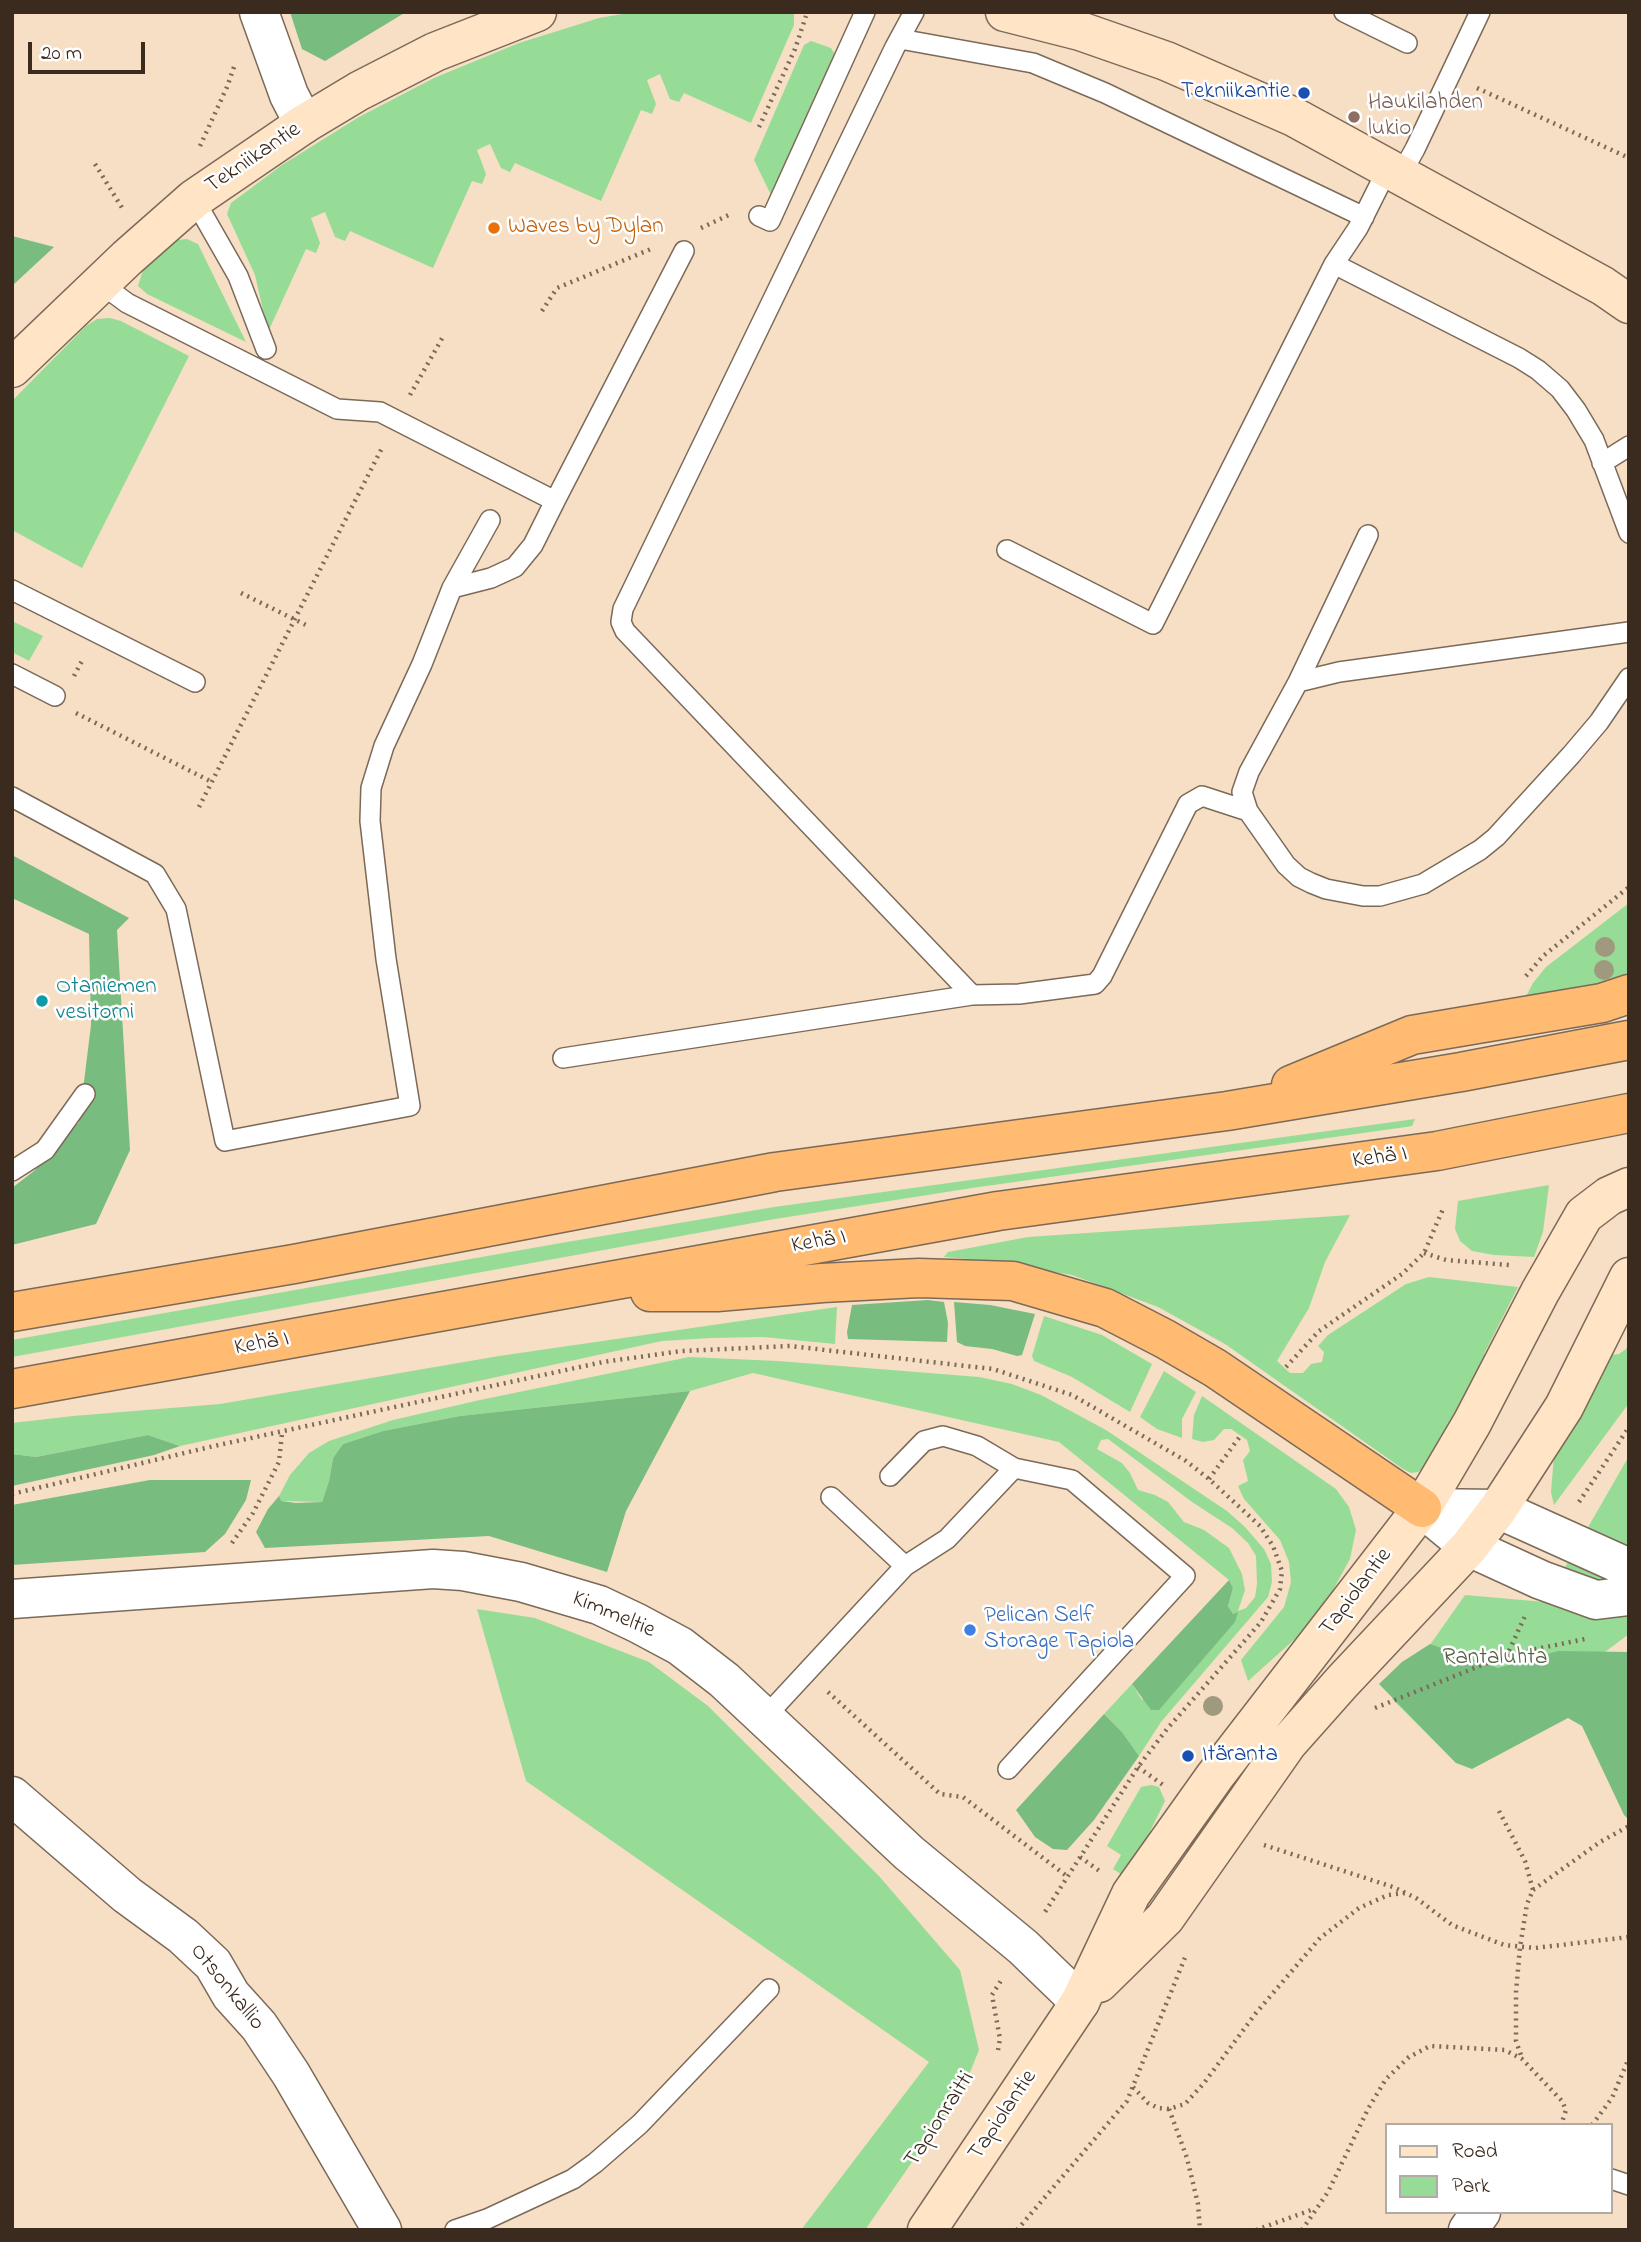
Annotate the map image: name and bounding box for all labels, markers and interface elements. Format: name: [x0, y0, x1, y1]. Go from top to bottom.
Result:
scale bar: [32, 28, 149, 72]
text: 20 m: [41, 39, 82, 69]
place label: Tekniikantie: [1181, 79, 1290, 107]
marker: Tekniikantie: [1296, 85, 1312, 101]
place label: Haukilahden lukio: [1368, 90, 1483, 144]
marker: Haukilahden lukio: [1346, 109, 1362, 125]
street label: Tekniikantie: [201, 117, 307, 201]
place label: Waves by Dylan: [508, 214, 664, 242]
marker: Waves by Dylan: [486, 220, 502, 236]
place label: Otaniemen vesitorni: [56, 974, 157, 1028]
marker: Otaniemen vesitorni: [34, 993, 50, 1009]
street label: Kehä I: [1351, 1141, 1409, 1177]
street label: Kehä I: [789, 1225, 849, 1261]
street label: Kehä I: [232, 1327, 292, 1363]
street label: Tapiolantie: [1315, 1543, 1399, 1643]
street label: Kimmeltie: [567, 1586, 659, 1646]
place label: Pelican Self Storage Tapiola: [984, 1603, 1134, 1657]
marker: Pelican Self Storage Tapiola: [962, 1622, 978, 1638]
park label: Rantaluhta: [1443, 1645, 1547, 1673]
place label: Itäranta: [1202, 1742, 1278, 1770]
marker: Itäranta: [1180, 1748, 1196, 1764]
street label: Otsonkallio: [182, 1939, 270, 2037]
street label: Tapiolantie: [964, 2065, 1044, 2167]
street label: Tapionraitti: [900, 2067, 982, 2173]
legend: [1386, 2123, 1613, 2214]
text: Road: [1452, 2137, 1498, 2167]
text: Park: [1452, 2172, 1490, 2202]

